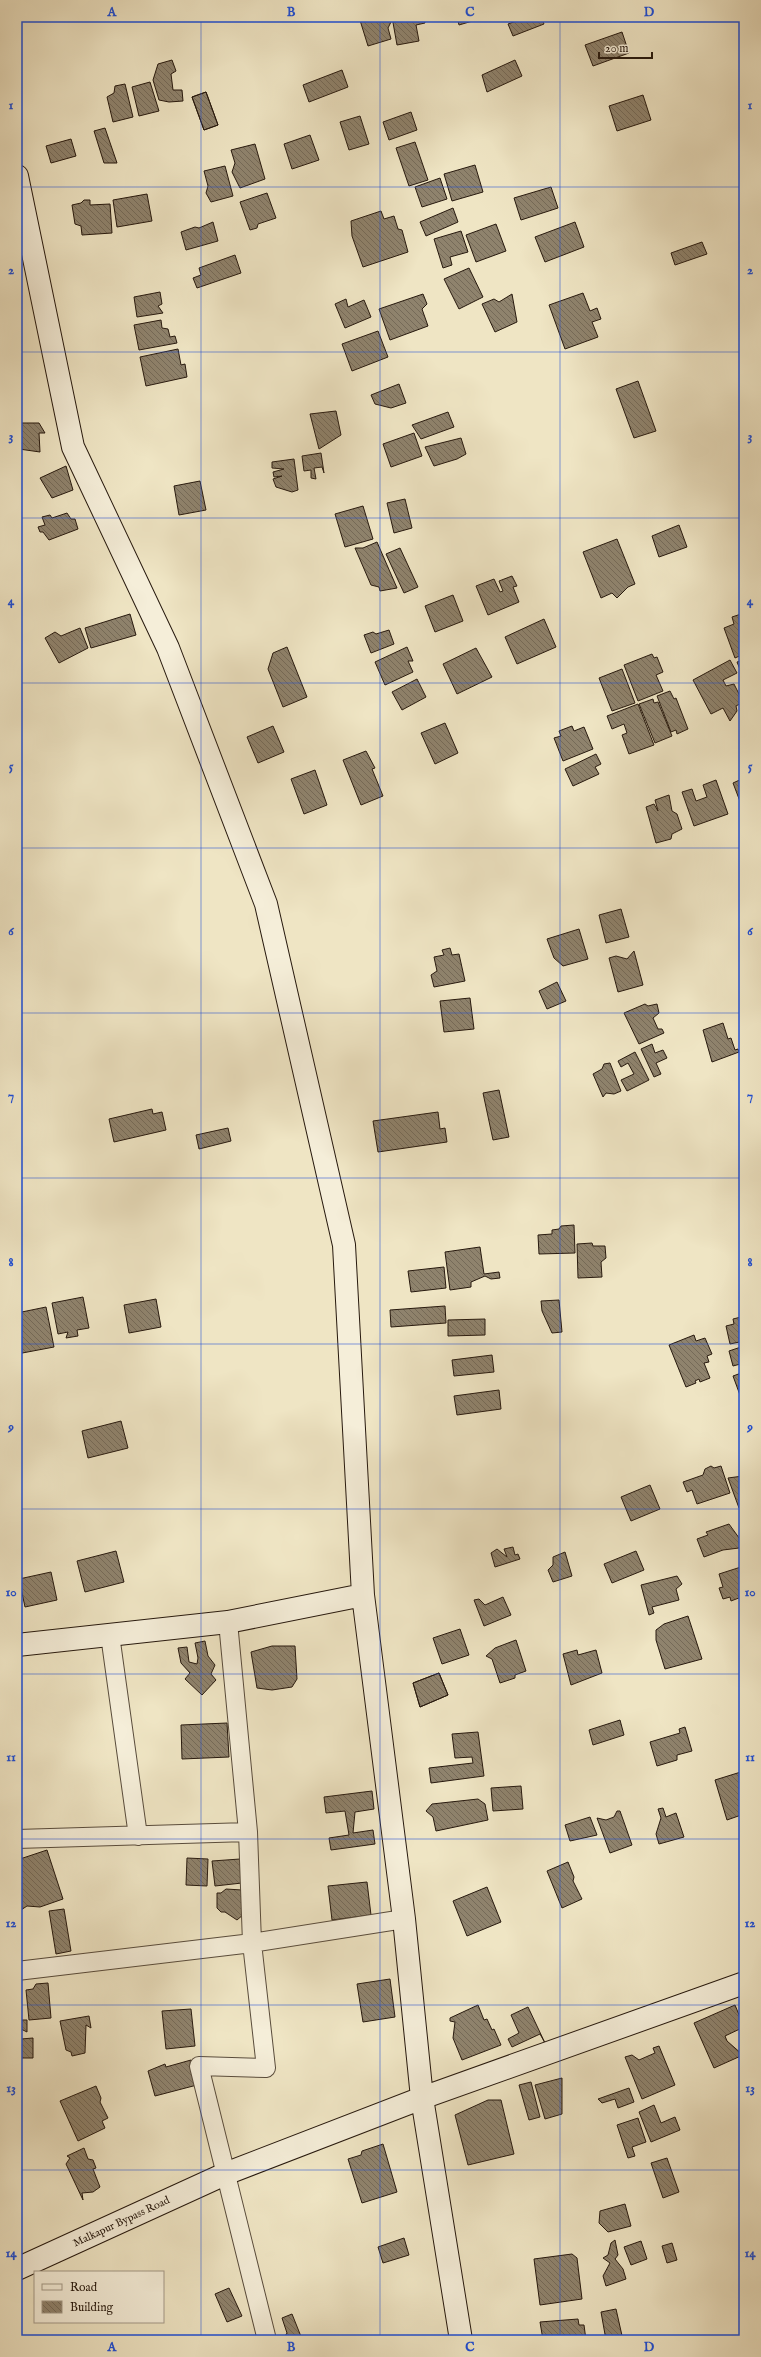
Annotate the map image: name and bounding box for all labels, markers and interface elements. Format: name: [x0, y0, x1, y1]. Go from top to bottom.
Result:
text: A: [107, 4, 118, 21]
text: B: [287, 4, 296, 21]
text: C: [465, 4, 475, 21]
text: D: [644, 4, 655, 21]
scale bar: [599, 34, 652, 60]
text: 20 m: [605, 41, 628, 56]
text: 1: [9, 97, 14, 114]
text: 1: [748, 97, 753, 114]
text: 2: [8, 262, 14, 279]
text: 2: [747, 262, 753, 279]
text: 3: [9, 428, 14, 445]
text: 3: [748, 428, 753, 445]
text: 4: [8, 593, 15, 610]
text: 4: [747, 593, 754, 610]
text: 5: [9, 758, 14, 775]
text: 5: [748, 758, 753, 775]
text: 6: [8, 923, 14, 940]
text: 6: [747, 923, 753, 940]
text: 7: [8, 1088, 14, 1105]
text: 7: [747, 1088, 753, 1105]
text: 8: [8, 1254, 14, 1271]
text: 8: [747, 1254, 753, 1271]
text: 9: [7, 1419, 14, 1436]
text: 9: [746, 1419, 753, 1436]
text: 10: [5, 1584, 17, 1601]
text: 10: [744, 1584, 756, 1601]
text: 11: [6, 1749, 16, 1766]
text: 11: [745, 1749, 755, 1766]
text: 12: [6, 1915, 16, 1932]
text: 12: [745, 1915, 755, 1932]
text: 13: [6, 2080, 16, 2097]
text: 13: [745, 2080, 755, 2097]
street label: Malkapur Bypass Road: [71, 2193, 172, 2250]
text: 14: [5, 2245, 17, 2262]
text: 14: [744, 2245, 756, 2262]
legend: [34, 2271, 164, 2323]
text: Road: [70, 2280, 98, 2295]
text: Building: [70, 2300, 114, 2315]
text: A: [107, 2339, 118, 2356]
text: B: [287, 2339, 296, 2356]
text: C: [465, 2339, 475, 2356]
text: D: [644, 2339, 655, 2356]

